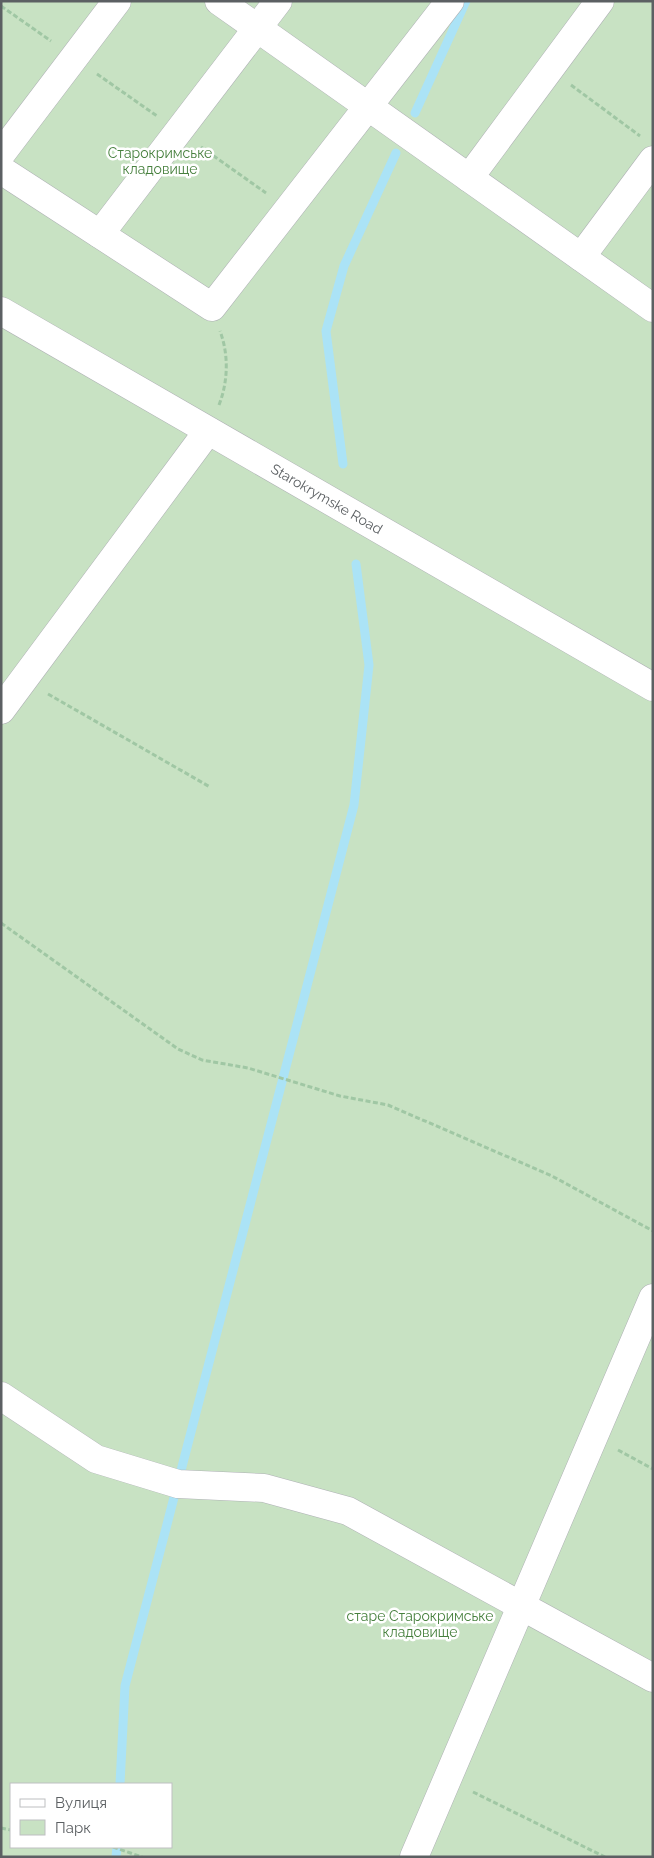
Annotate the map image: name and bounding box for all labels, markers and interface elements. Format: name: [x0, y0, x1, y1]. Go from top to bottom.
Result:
park label: Старокримське кладовище: [108, 145, 212, 177]
street label: Starokrymske Road: [268, 460, 385, 537]
park label: старе Старокримське кладовище: [347, 1608, 493, 1640]
legend: [10, 1783, 172, 1848]
text: Вулиця: [55, 1794, 107, 1812]
text: Парк: [55, 1819, 91, 1837]

